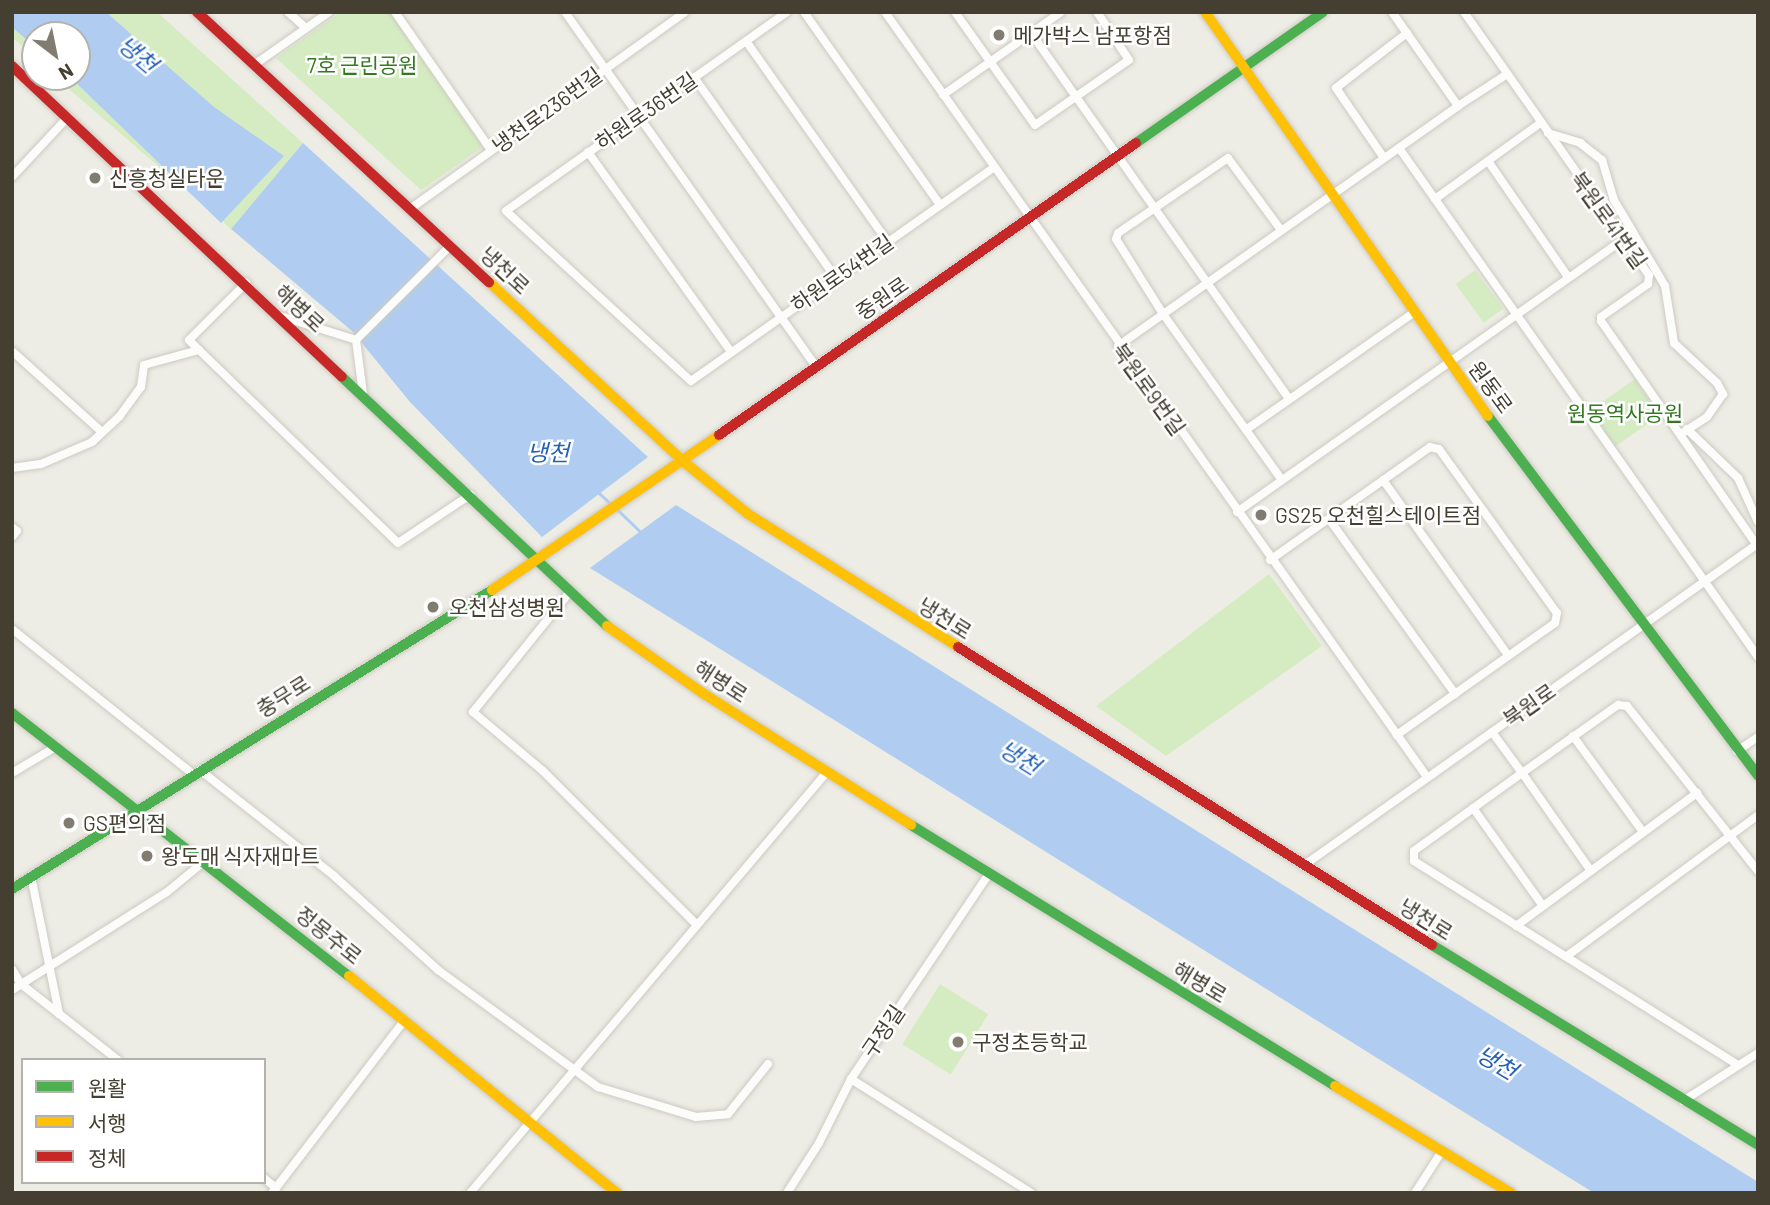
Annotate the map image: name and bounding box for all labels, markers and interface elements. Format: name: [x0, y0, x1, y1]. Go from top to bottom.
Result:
north arrow: [21, 21, 91, 91]
place label: 메가박스 남포항점: [1013, 22, 1172, 48]
marker: 메가박스 남포항점: [991, 27, 1007, 43]
water label: 냉천: [113, 30, 163, 78]
park label: 7호 근린공원: [307, 52, 417, 78]
text: N: [55, 59, 78, 86]
street label: 냉천로236번길: [487, 62, 607, 158]
street label: 하원로36번길: [590, 67, 702, 155]
place label: 신흥청실타운: [109, 165, 225, 191]
street label: 북원로41번길: [1565, 167, 1653, 273]
marker: 신흥청실타운: [87, 170, 103, 186]
street label: 하원로54번길: [786, 229, 898, 317]
street label: 냉천로: [475, 241, 535, 299]
street label: 중원로: [851, 271, 913, 325]
street label: 해병로: [270, 279, 330, 337]
street label: 북원로9번길: [1107, 338, 1191, 440]
street label: 원동로: [1464, 356, 1518, 418]
park label: 원동역사공원: [1567, 400, 1683, 426]
water label: 냉천: [527, 438, 569, 466]
place label: GS25 오천힐스테이트점: [1275, 502, 1481, 528]
marker: GS25 오천힐스테이트점: [1253, 507, 1269, 523]
street label: 냉천로: [914, 592, 976, 644]
place label: 오천삼성병원: [449, 594, 565, 620]
marker: 오천삼성병원: [423, 597, 443, 617]
street label: 해병로: [690, 655, 752, 707]
street label: 충무로: [252, 670, 314, 722]
street label: 북원로: [1498, 678, 1560, 732]
water label: 냉천: [995, 734, 1045, 780]
place label: GS편의점: [83, 810, 166, 836]
marker: GS편의점: [61, 815, 77, 831]
place label: 왕도매 식자재마트: [161, 843, 320, 869]
marker: 왕도매 식자재마트: [139, 848, 155, 864]
street label: 냉천로: [1395, 893, 1457, 945]
street label: 정몽주로: [291, 901, 367, 969]
street label: 해병로: [1169, 956, 1231, 1008]
street label: 구정길: [856, 1000, 910, 1062]
place label: 구정초등학교: [972, 1029, 1088, 1055]
marker: 구정초등학교: [950, 1034, 966, 1050]
water label: 냉천: [1472, 1039, 1522, 1085]
legend: [21, 1058, 266, 1184]
text: 원활: [88, 1075, 127, 1100]
text: 서행: [88, 1110, 127, 1135]
text: 정체: [88, 1145, 127, 1170]

